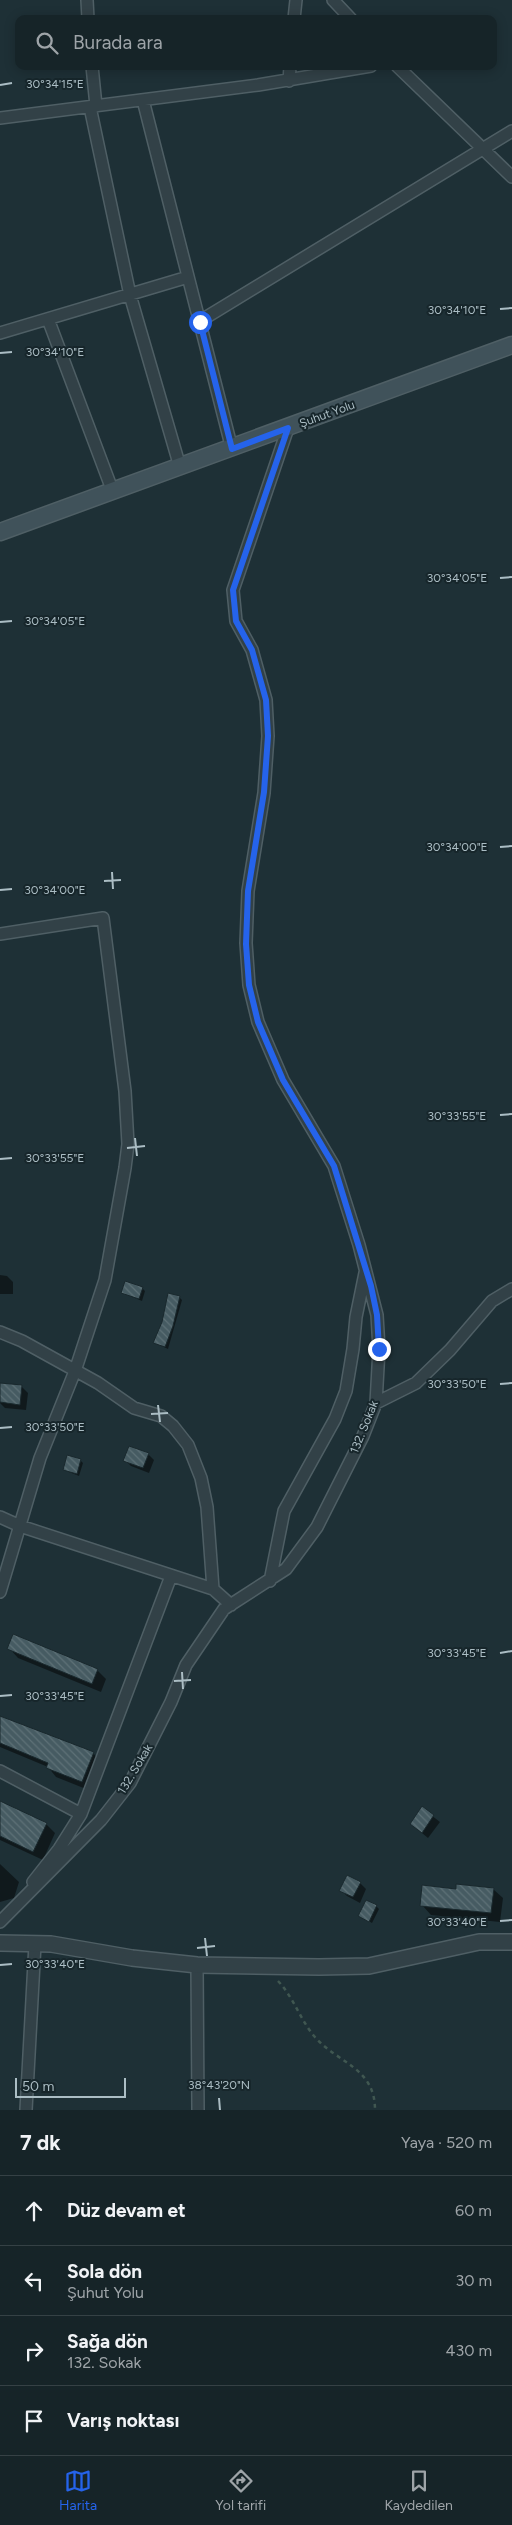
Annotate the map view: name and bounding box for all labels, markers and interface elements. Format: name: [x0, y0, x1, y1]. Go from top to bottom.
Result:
search box: [15, 15, 497, 70]
icon: search: [33, 29, 61, 57]
text: Burada ara: [73, 31, 163, 54]
text: 30°34'15"E: [26, 77, 84, 91]
text: 30°34'10"E: [428, 303, 486, 317]
route start: [189, 311, 212, 334]
text: 30°34'10"E: [26, 345, 84, 359]
street label: Şuhut Yolu: [297, 398, 357, 430]
text: 30°34'05"E: [427, 571, 487, 585]
text: 30°34'05"E: [25, 614, 85, 628]
text: 30°34'00"E: [426, 840, 488, 854]
text: 30°34'00"E: [24, 883, 86, 897]
text: 30°33'55"E: [428, 1109, 486, 1123]
text: 30°33'55"E: [26, 1151, 84, 1165]
route end: [368, 1338, 391, 1361]
text: 30°33'50"E: [427, 1377, 487, 1391]
street label: 132. Sokak: [347, 1398, 381, 1455]
text: 30°33'50"E: [25, 1420, 85, 1434]
text: 30°33'45"E: [427, 1646, 487, 1660]
text: 30°33'45"E: [25, 1689, 85, 1703]
street label: 132. Sokak: [115, 1741, 155, 1796]
text: 30°33'40"E: [427, 1915, 487, 1929]
text: 30°33'40"E: [25, 1957, 85, 1971]
scale bar: [15, 2075, 126, 2098]
text: 50 m: [22, 2078, 54, 2095]
text: 38°43'20"N: [188, 2078, 250, 2092]
text: 7 dk: [20, 2130, 60, 2155]
text: Yaya · 520 m: [401, 2133, 492, 2152]
icon: ahead: [20, 2197, 48, 2225]
text: Düz devam et: [67, 2199, 186, 2222]
text: 60 m: [455, 2201, 492, 2220]
text: Sola dön: [67, 2260, 142, 2283]
icon: left: [20, 2267, 48, 2295]
text: 30 m: [455, 2271, 492, 2290]
text: Şuhut Yolu: [67, 2283, 144, 2302]
text: Sağa dön: [67, 2330, 148, 2353]
icon: right: [20, 2337, 48, 2365]
text: 430 m: [446, 2341, 492, 2360]
text: 132. Sokak: [67, 2353, 141, 2372]
icon: arrive: [20, 2407, 48, 2435]
text: Varış noktası: [67, 2409, 179, 2432]
tab: Harita: [59, 2467, 97, 2514]
tab: Yol tarifi: [215, 2467, 266, 2514]
tab: Kaydedilen: [384, 2467, 453, 2514]

